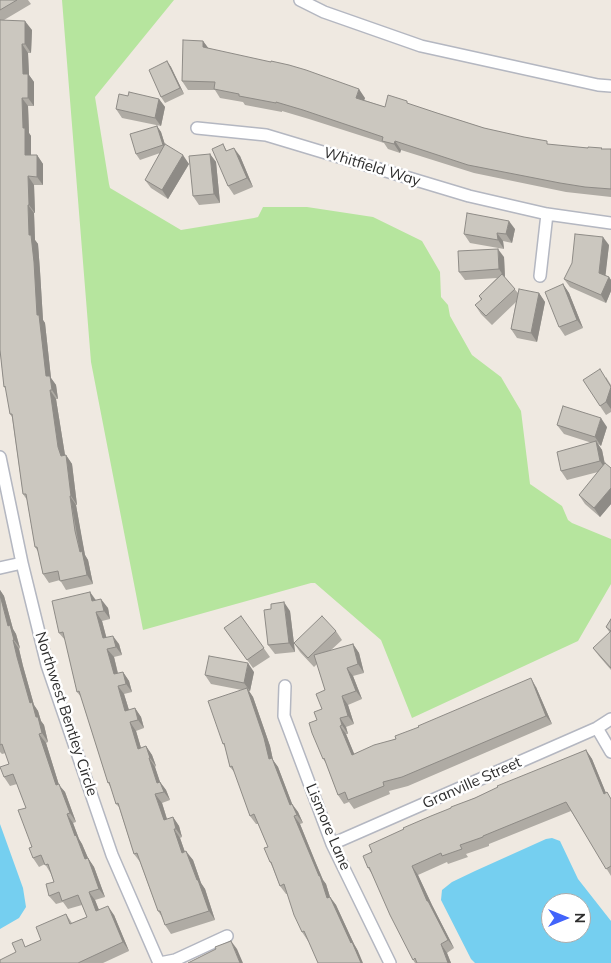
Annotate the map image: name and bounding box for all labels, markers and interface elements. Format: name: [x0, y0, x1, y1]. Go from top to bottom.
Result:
street label: Whitfield Way: [321, 144, 423, 190]
street label: Northwest Bentley Circle: [31, 630, 101, 798]
street label: Granville Street: [420, 753, 524, 813]
street label: Lismore Lane: [302, 781, 354, 873]
north arrow: [541, 893, 591, 943]
text: N: [571, 913, 589, 923]

